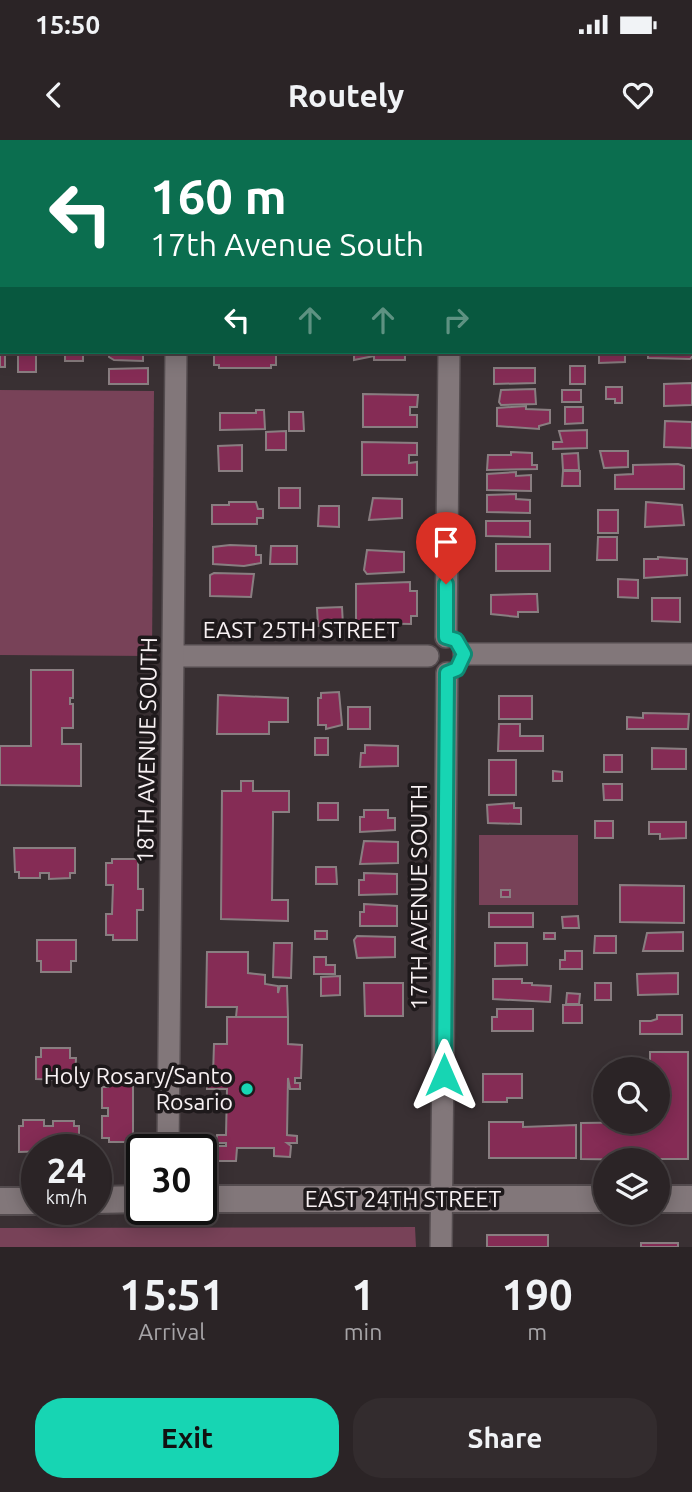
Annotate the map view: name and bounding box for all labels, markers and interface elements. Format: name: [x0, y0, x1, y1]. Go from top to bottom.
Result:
text: 15:50: [35, 10, 100, 39]
icon: back: [35, 76, 73, 114]
icon: heart: [619, 76, 657, 114]
text: Routely: [288, 77, 404, 113]
icon: left: [35, 168, 126, 259]
text: 160 m: [150, 168, 287, 223]
text: 17th Avenue South: [150, 226, 424, 262]
icon: left: [218, 301, 256, 339]
icon: ahead: [291, 301, 329, 339]
icon: ahead: [364, 301, 402, 339]
icon: right: [437, 301, 475, 339]
pin: [416, 512, 476, 584]
icon: arrive: [427, 523, 465, 561]
street label: EAST 25TH STREET: [203, 617, 399, 642]
street label: 18TH AVENUE SOUTH: [132, 637, 161, 863]
street label: 17TH AVENUE SOUTH: [406, 784, 431, 1010]
position arrow: [407, 1038, 481, 1112]
map controls: [593, 1057, 670, 1225]
button: search: [593, 1057, 670, 1134]
place label: Holy Rosary/Santo Rosario: [44, 1063, 233, 1114]
marker: Holy Rosary/Santo Rosario: [239, 1081, 255, 1097]
speed limit sign: 30: [126, 1134, 217, 1225]
button: layers: [593, 1148, 670, 1225]
text: 24: [47, 1150, 86, 1190]
street label: EAST 24TH STREET: [305, 1186, 501, 1211]
text: km/h: [46, 1187, 87, 1207]
text: 15:51: [119, 1271, 224, 1318]
text: 1: [351, 1271, 375, 1318]
text: 190: [502, 1271, 573, 1318]
text: Arrival: [138, 1319, 205, 1344]
text: min: [344, 1319, 382, 1344]
text: m: [527, 1319, 547, 1344]
button: Exit: [35, 1398, 339, 1478]
button: Share: [353, 1398, 657, 1478]

